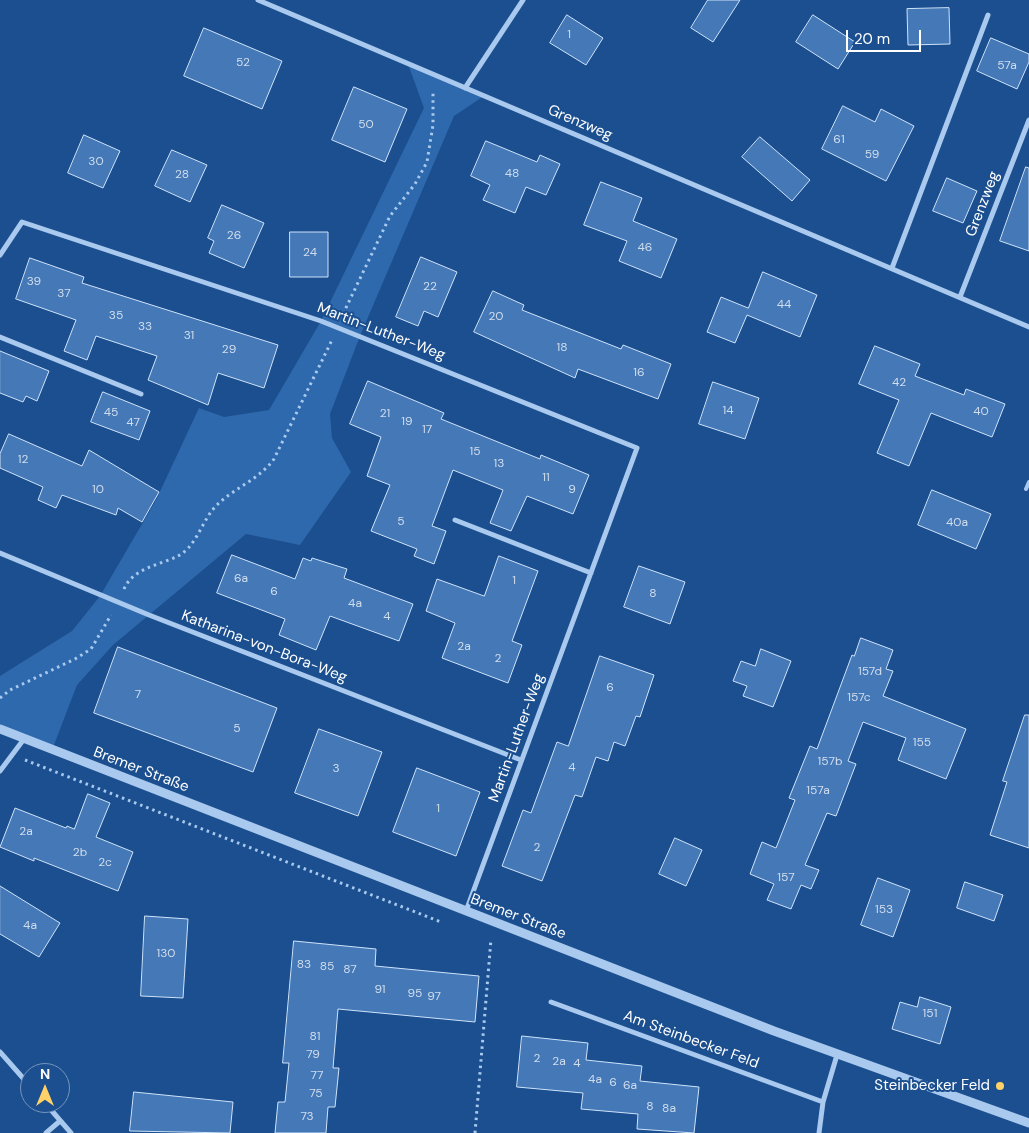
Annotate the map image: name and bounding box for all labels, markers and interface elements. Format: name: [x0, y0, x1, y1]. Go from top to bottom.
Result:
scale bar: [849, 20, 924, 52]
house number: 1: [567, 28, 571, 42]
text: 20 m: [854, 29, 890, 49]
house number: 52: [236, 56, 250, 70]
house number: 57a: [997, 59, 1017, 73]
street label: Grenzweg: [545, 101, 615, 145]
house number: 50: [358, 118, 374, 132]
house number: 61: [833, 133, 845, 147]
house number: 59: [865, 148, 879, 162]
house number: 30: [88, 155, 104, 169]
house number: 48: [505, 167, 519, 181]
house number: 28: [175, 168, 189, 182]
street label: Grenzweg: [962, 169, 1004, 239]
house number: 26: [227, 229, 241, 243]
house number: 46: [638, 241, 652, 255]
house number: 24: [303, 246, 317, 260]
house number: 39: [27, 275, 41, 289]
house number: 22: [423, 280, 437, 294]
house number: 37: [57, 287, 71, 301]
house number: 44: [777, 298, 791, 312]
street label: Martin-Luther-Weg: [314, 299, 448, 365]
house number: 35: [109, 309, 123, 323]
house number: 20: [489, 310, 503, 324]
house number: 33: [138, 320, 152, 334]
house number: 31: [184, 329, 194, 343]
house number: 18: [556, 341, 568, 355]
house number: 29: [222, 343, 236, 357]
house number: 16: [633, 366, 645, 380]
house number: 42: [892, 376, 906, 390]
house number: 14: [722, 404, 734, 418]
house number: 40: [973, 405, 989, 419]
house number: 45: [104, 406, 118, 420]
house number: 21: [380, 407, 390, 421]
house number: 19: [401, 415, 413, 429]
house number: 47: [126, 416, 140, 430]
house number: 17: [422, 423, 432, 437]
house number: 15: [469, 445, 481, 459]
house number: 12: [18, 453, 28, 467]
house number: 13: [494, 457, 504, 471]
house number: 11: [542, 471, 550, 485]
house number: 10: [92, 483, 104, 497]
house number: 9: [568, 483, 576, 497]
house number: 5: [397, 515, 405, 529]
house number: 40a: [946, 516, 968, 530]
house number: 6a: [234, 572, 248, 586]
house number: 1: [512, 574, 516, 588]
house number: 6: [270, 585, 278, 599]
house number: 8: [649, 587, 657, 601]
house number: 4a: [348, 597, 362, 611]
street label: Katharina-von-Bora-Weg: [179, 607, 349, 687]
house number: 4: [383, 610, 391, 624]
house number: 2a: [457, 640, 471, 654]
house number: 2: [495, 652, 501, 666]
house number: 157d: [858, 665, 882, 679]
street label: Martin-Luther-Weg: [485, 671, 549, 805]
house number: 6: [606, 681, 614, 695]
house number: 7: [135, 688, 141, 702]
house number: 157c: [847, 691, 871, 705]
house number: 5: [233, 722, 241, 736]
house number: 155: [913, 736, 931, 750]
street label: Bremer Straße: [91, 744, 191, 796]
house number: 157b: [818, 755, 842, 769]
house number: 4: [568, 761, 576, 775]
house number: 3: [332, 762, 340, 776]
house number: 157a: [806, 784, 830, 798]
house number: 1: [436, 802, 440, 816]
house number: 2a: [19, 825, 33, 839]
house number: 2: [534, 841, 540, 855]
house number: 2b: [73, 846, 87, 860]
house number: 2c: [98, 856, 112, 870]
house number: 157: [777, 871, 795, 885]
street label: Bremer Straße: [468, 891, 568, 943]
house number: 153: [875, 903, 893, 917]
house number: 4a: [23, 919, 37, 933]
house number: 130: [156, 947, 176, 961]
house number: 83: [297, 958, 311, 972]
house number: 85: [320, 960, 334, 974]
house number: 87: [343, 963, 357, 977]
house number: 91: [374, 983, 386, 997]
house number: 95: [408, 987, 422, 1001]
house number: 97: [427, 990, 441, 1004]
street label: Am Steinbecker Feld: [621, 1007, 761, 1073]
house number: 151: [923, 1007, 937, 1021]
house number: 81: [310, 1030, 320, 1044]
house number: 79: [306, 1048, 320, 1062]
house number: 2: [534, 1052, 540, 1066]
house number: 2a: [552, 1055, 566, 1069]
house number: 4: [573, 1057, 581, 1071]
north arrow: [20, 1063, 70, 1113]
text: N: [40, 1065, 50, 1083]
house number: 77: [311, 1069, 323, 1083]
house number: 4a: [588, 1073, 602, 1087]
house number: 6: [609, 1076, 617, 1090]
place label: Steinbecker Feld: [874, 1077, 990, 1095]
house number: 6a: [623, 1079, 637, 1093]
marker: Steinbecker Feld: [994, 1080, 1006, 1092]
house number: 75: [309, 1087, 323, 1101]
house number: 8: [646, 1100, 654, 1114]
house number: 8a: [662, 1102, 676, 1116]
house number: 73: [300, 1110, 314, 1124]

